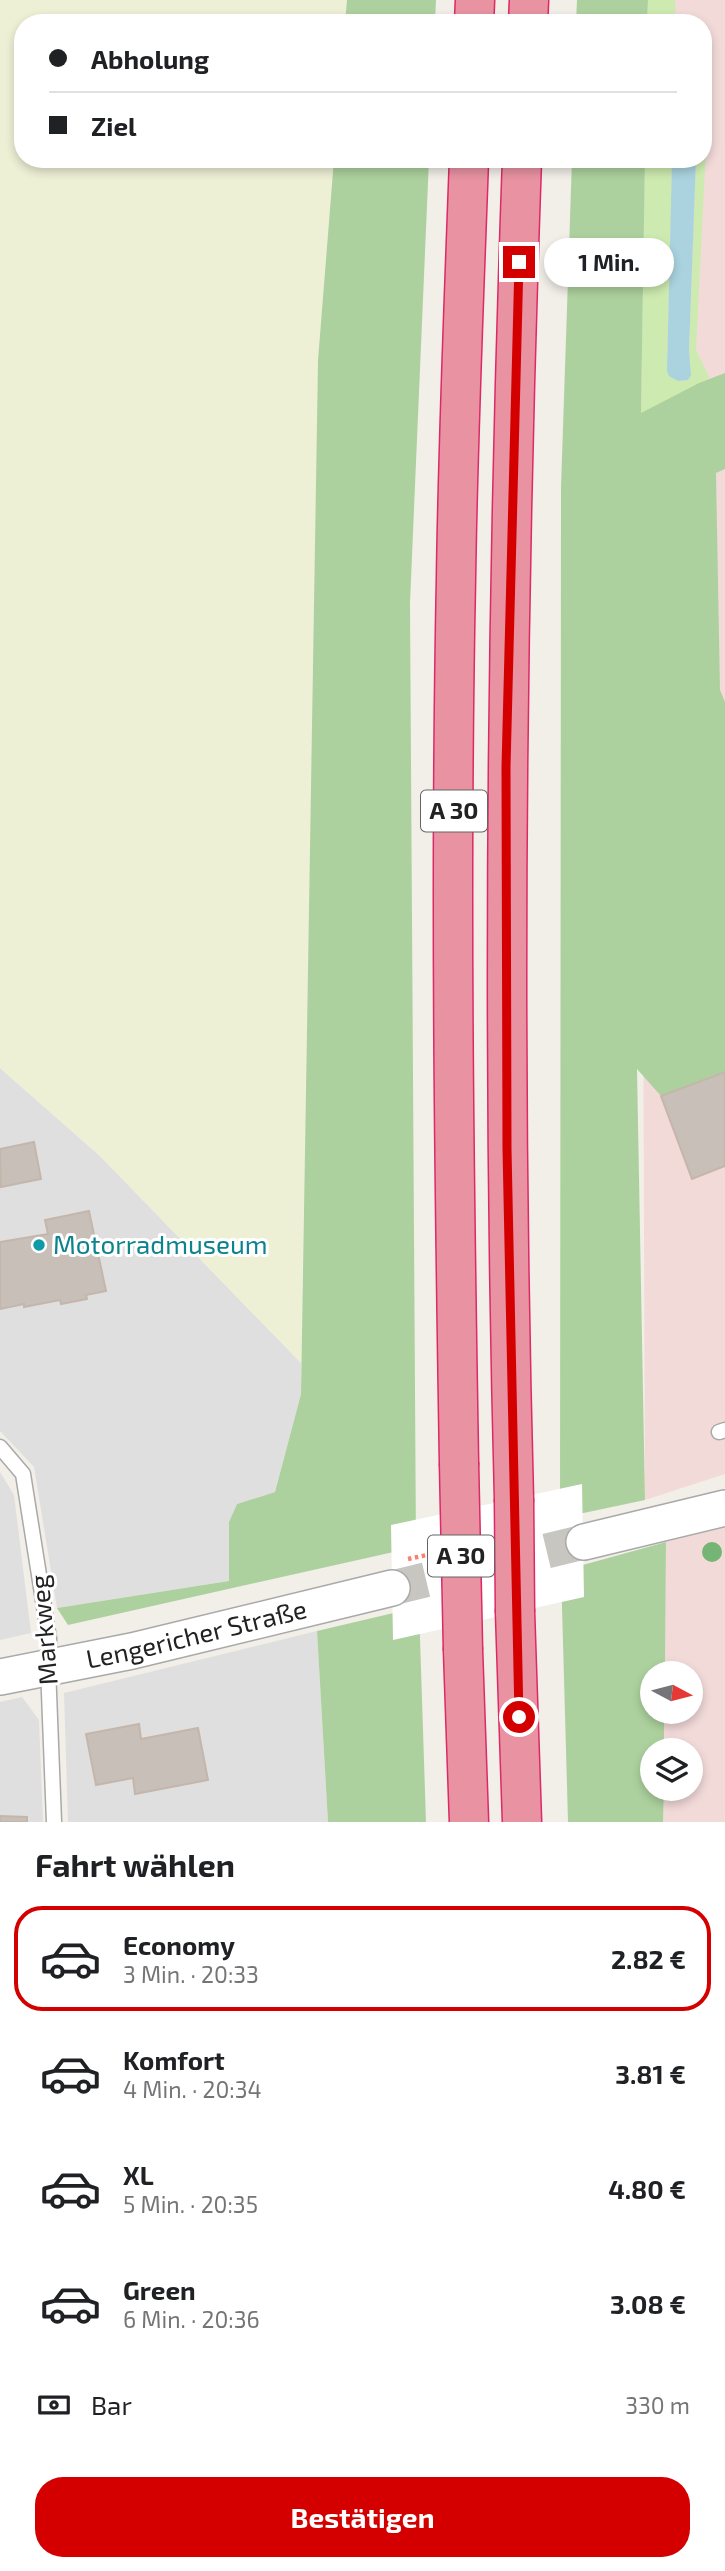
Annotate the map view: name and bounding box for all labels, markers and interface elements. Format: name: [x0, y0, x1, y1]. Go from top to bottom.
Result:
text: Abholung: [91, 43, 209, 74]
text: Ziel: [91, 110, 137, 141]
callout: 1 Min.: [544, 238, 673, 286]
route end: [503, 246, 535, 278]
text: 1 Min.: [578, 248, 640, 276]
road number: A 30: [421, 790, 487, 832]
place label: Motorradmuseum: [53, 1228, 268, 1259]
marker: Motorradmuseum: [31, 1237, 47, 1253]
road number: A 30: [428, 1536, 494, 1576]
street label: Markweg: [22, 1574, 63, 1687]
street label: Lengericher Straße: [83, 1592, 310, 1674]
north arrow: [640, 1661, 704, 1724]
map controls: [640, 1661, 703, 1801]
route start: [503, 1701, 535, 1733]
button: layers: [640, 1738, 703, 1801]
text: Fahrt wählen: [35, 1845, 235, 1883]
icon: car: [39, 1927, 102, 1990]
text: Economy: [123, 1929, 235, 1960]
text: 2.82 €: [611, 1943, 686, 1974]
text: 3 Min. · 20:33: [123, 1960, 259, 1988]
icon: car: [39, 2042, 102, 2105]
text: Komfort: [123, 2044, 225, 2075]
text: 3.81 €: [615, 2058, 686, 2089]
text: 4 Min. · 20:34: [123, 2075, 262, 2103]
icon: car: [39, 2157, 102, 2220]
text: XL: [123, 2159, 154, 2190]
text: 4.80 €: [608, 2173, 686, 2204]
text: 5 Min. · 20:35: [123, 2190, 258, 2218]
icon: car: [39, 2272, 102, 2335]
text: Green: [123, 2274, 196, 2305]
text: 3.08 €: [610, 2288, 686, 2319]
text: 6 Min. · 20:36: [123, 2305, 260, 2333]
icon: cash: [35, 2386, 73, 2424]
text: Bar: [91, 2389, 132, 2420]
text: 330 m: [625, 2391, 690, 2419]
button: Bestätigen: [35, 2477, 690, 2557]

